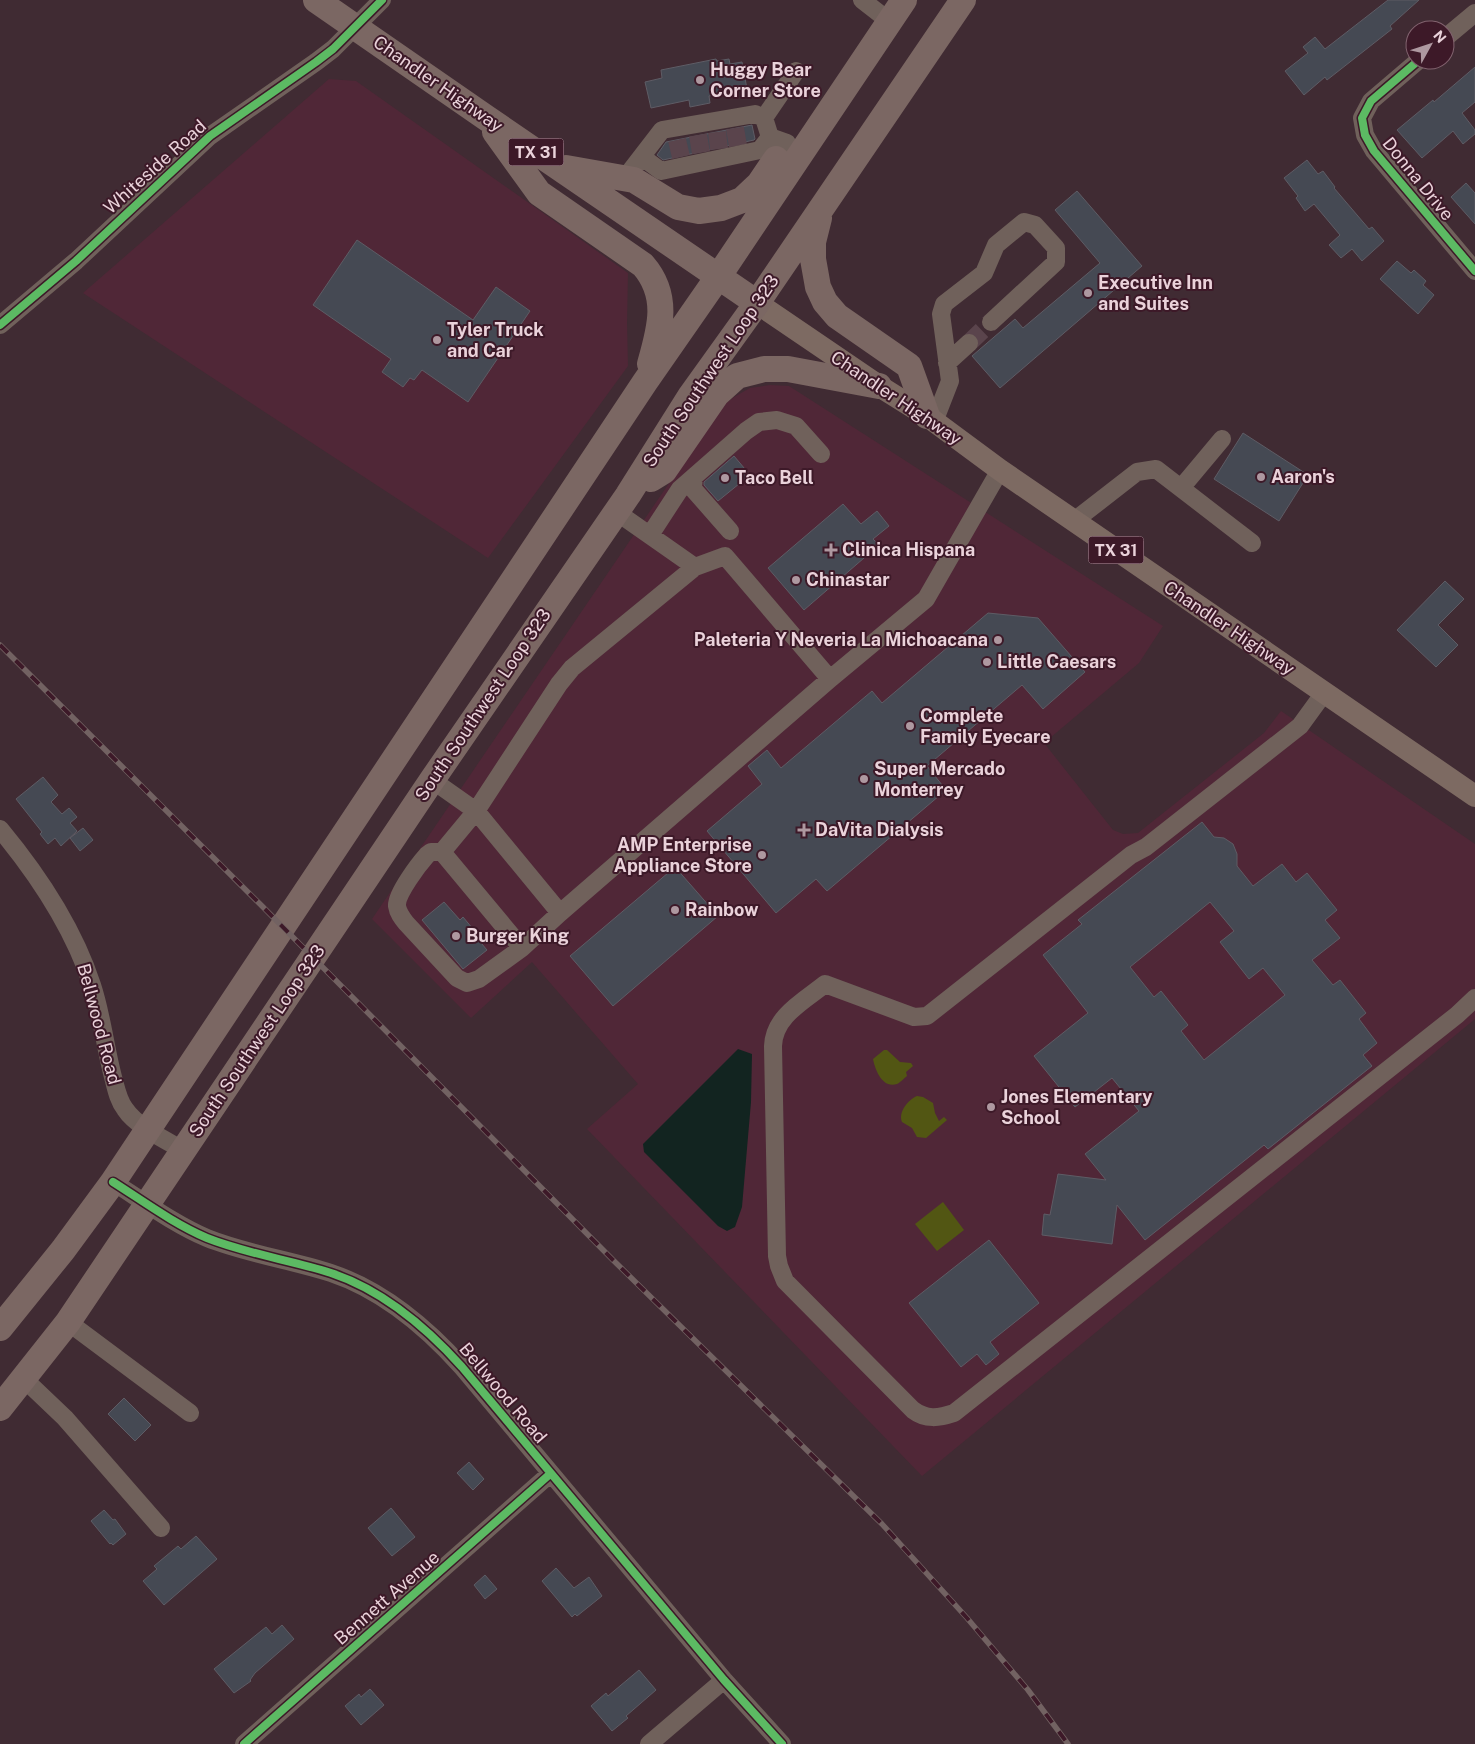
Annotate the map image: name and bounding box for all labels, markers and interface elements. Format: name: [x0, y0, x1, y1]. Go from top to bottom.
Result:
north arrow: [1405, 20, 1455, 70]
text: N: [1430, 27, 1450, 46]
street label: Chandler Highway: [370, 31, 507, 136]
place label: Huggy Bear Corner Store: [710, 59, 821, 101]
marker: Huggy Bear Corner Store: [694, 74, 706, 86]
street label: Whiteside Road: [99, 115, 210, 218]
street label: Donna Drive: [1379, 133, 1458, 224]
road number: TX 31: [508, 138, 564, 166]
street label: South Southwest Loop 323: [638, 271, 783, 471]
place label: Executive Inn and Suites: [1098, 272, 1213, 314]
marker: Executive Inn and Suites: [1082, 287, 1094, 299]
place label: Tyler Truck and Car: [447, 319, 544, 361]
marker: Tyler Truck and Car: [431, 334, 443, 346]
street label: Chandler Highway: [827, 346, 966, 449]
place label: Aaron's: [1271, 466, 1335, 487]
place label: Taco Bell: [735, 467, 814, 488]
marker: Aaron's: [1255, 471, 1267, 483]
marker: Taco Bell: [719, 472, 731, 484]
road number: TX 31: [1088, 536, 1144, 564]
place label: Clinica Hispana: [842, 539, 975, 560]
marker: Clinica Hispana: [824, 543, 838, 557]
place label: Chinastar: [806, 569, 890, 590]
marker: Chinastar: [790, 574, 802, 586]
street label: Chandler Highway: [1160, 576, 1299, 679]
street label: South Southwest Loop 323: [410, 605, 555, 805]
place label: Paleteria Y Neveria La Michoacana: [694, 629, 988, 650]
marker: Paleteria Y Neveria La Michoacana: [992, 634, 1004, 646]
place label: Little Caesars: [997, 651, 1116, 672]
marker: Little Caesars: [981, 656, 993, 668]
place label: Complete Family Eyecare: [920, 705, 1051, 747]
marker: Complete Family Eyecare: [904, 720, 916, 732]
place label: Super Mercado Monterrey: [874, 758, 1005, 800]
marker: Super Mercado Monterrey: [858, 773, 870, 785]
place label: DaVita Dialysis: [815, 819, 944, 840]
marker: DaVita Dialysis: [797, 823, 811, 837]
place label: AMP Enterprise Appliance Store: [614, 834, 752, 876]
marker: AMP Enterprise Appliance Store: [756, 849, 768, 861]
place label: Rainbow: [685, 899, 758, 920]
marker: Rainbow: [669, 904, 681, 916]
place label: Burger King: [466, 925, 569, 946]
marker: Burger King: [450, 930, 462, 942]
street label: South Southwest Loop 323: [184, 941, 329, 1141]
street label: Bellwood Road: [73, 961, 126, 1087]
place label: Jones Elementary School: [1001, 1086, 1152, 1128]
marker: Jones Elementary School: [985, 1101, 997, 1113]
street label: Bellwood Road: [455, 1338, 551, 1447]
street label: Bennett Avenue: [330, 1546, 443, 1649]

